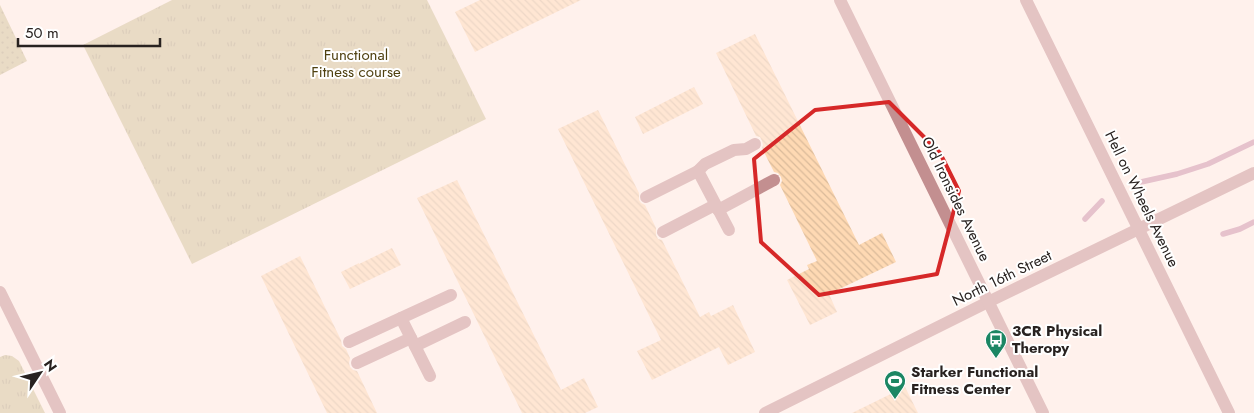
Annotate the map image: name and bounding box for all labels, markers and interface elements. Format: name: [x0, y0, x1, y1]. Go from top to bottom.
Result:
scale bar: [18, 15, 160, 47]
text: 50 m: [25, 22, 59, 44]
park label: Functional Fitness course: [311, 44, 401, 83]
street label: Hell on Wheels Avenue: [1099, 127, 1185, 271]
street label: Old Ironsides Avenue: [916, 133, 996, 265]
street label: North 16th Street: [949, 244, 1056, 312]
place label: 3CR Physical Theropy: [1012, 320, 1102, 359]
bus stop icon: 3CR Physical Theropy: [984, 328, 1008, 359]
north arrow: [15, 348, 65, 398]
text: N: [39, 355, 62, 376]
place label: Starker Functional Fitness Center: [911, 361, 1038, 400]
sports icon: Starker Functional Fitness Center: [883, 369, 907, 400]

